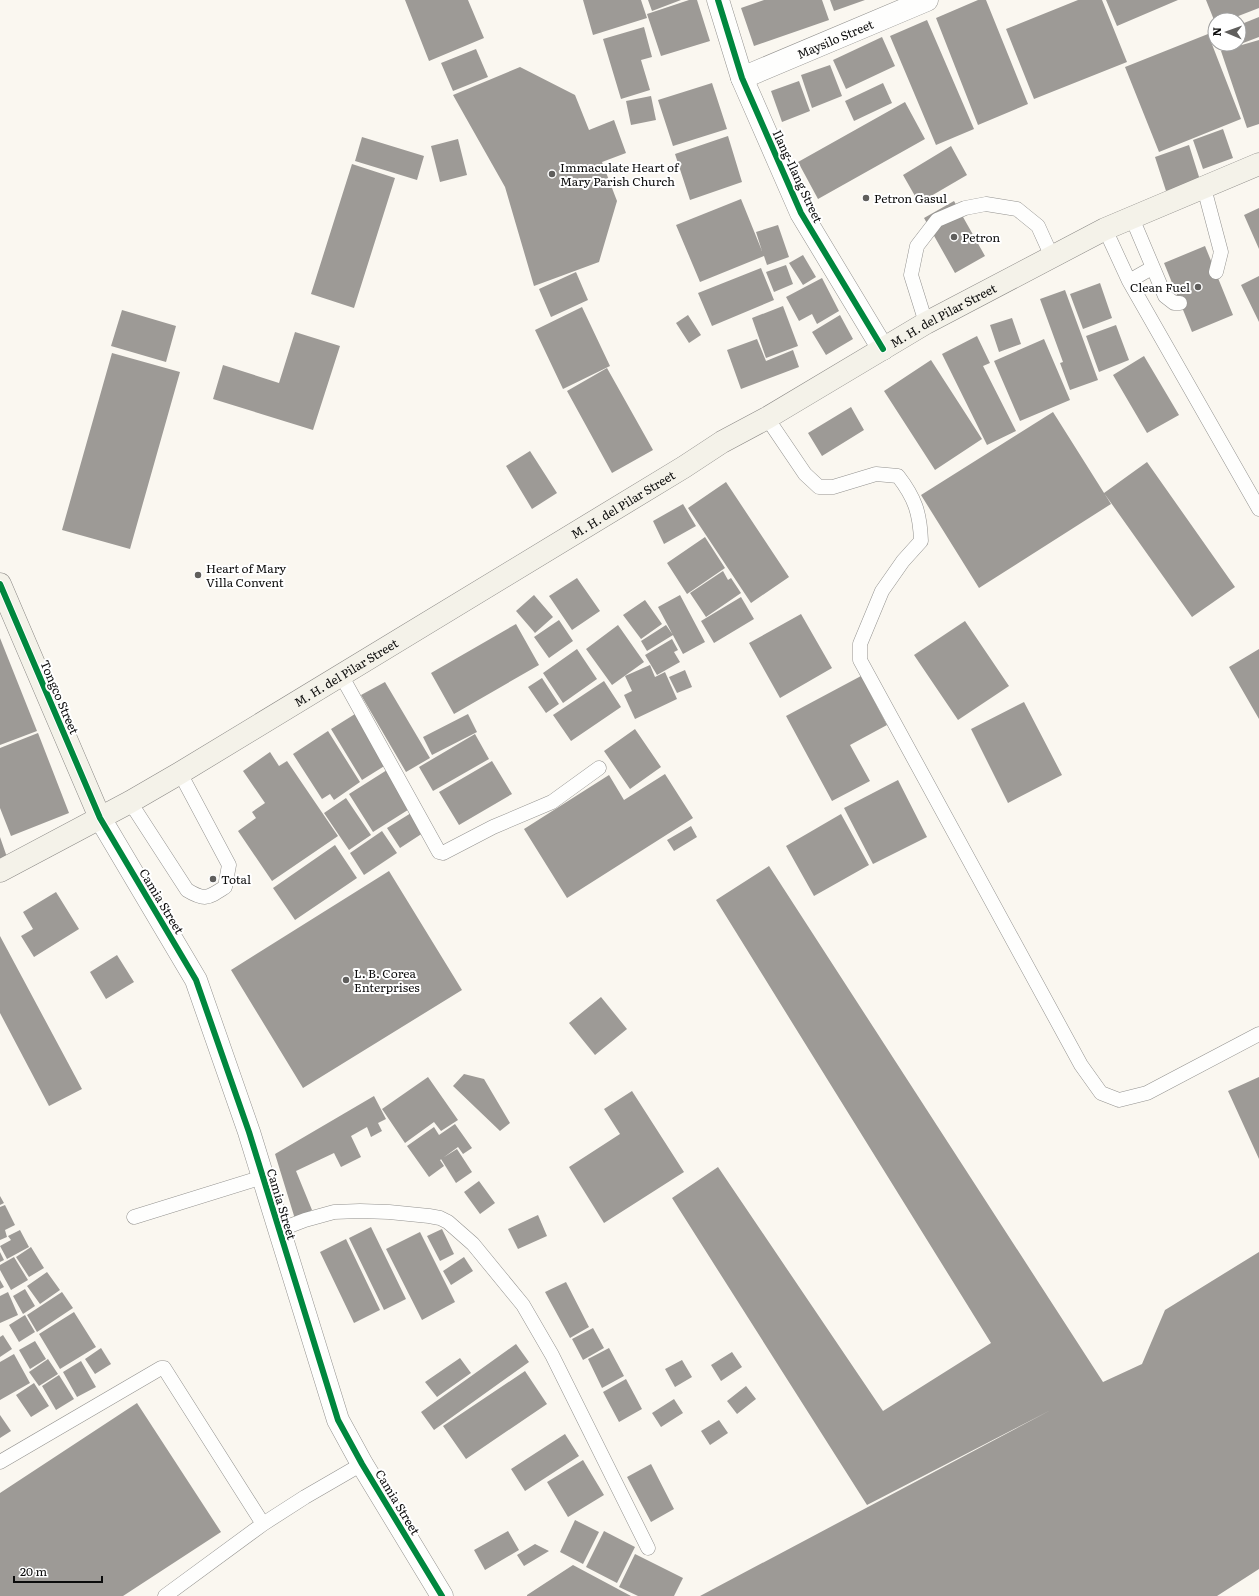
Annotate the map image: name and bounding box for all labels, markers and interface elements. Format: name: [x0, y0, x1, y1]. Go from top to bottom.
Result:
north arrow: [1207, 12, 1247, 52]
street label: Maysilo Street: [794, 15, 876, 63]
text: N: [1208, 27, 1224, 37]
street label: Ilang-Ilang Street: [769, 127, 828, 226]
place label: Immaculate Heart of Mary Parish Church: [560, 158, 680, 190]
marker: Immaculate Heart of Mary Parish Church: [547, 169, 557, 179]
place label: Petron Gasul: [874, 189, 947, 207]
marker: Petron Gasul: [861, 193, 871, 203]
place label: Petron: [962, 228, 1000, 246]
marker: Petron: [949, 232, 959, 242]
place label: Clean Fuel: [1130, 278, 1190, 296]
street label: M. H. del Pilar Street: [886, 279, 999, 352]
marker: Clean Fuel: [1193, 282, 1203, 292]
street label: M. H. del Pilar Street: [567, 466, 678, 543]
place label: Heart of Mary Villa Convent: [206, 559, 286, 591]
marker: Heart of Mary Villa Convent: [193, 570, 203, 580]
street label: M. H. del Pilar Street: [290, 634, 401, 711]
street label: Tongco Street: [36, 657, 84, 737]
street label: Camia Street: [135, 865, 189, 937]
place label: Total: [221, 870, 251, 888]
marker: Total: [208, 874, 218, 884]
place label: L. B. Corea Enterprises: [354, 964, 420, 996]
marker: L. B. Corea Enterprises: [341, 975, 351, 985]
street label: Camia Street: [263, 1166, 301, 1242]
street label: Camia Street: [371, 1466, 425, 1538]
scale bar: [14, 1558, 102, 1584]
text: 20 m: [20, 1562, 47, 1580]

